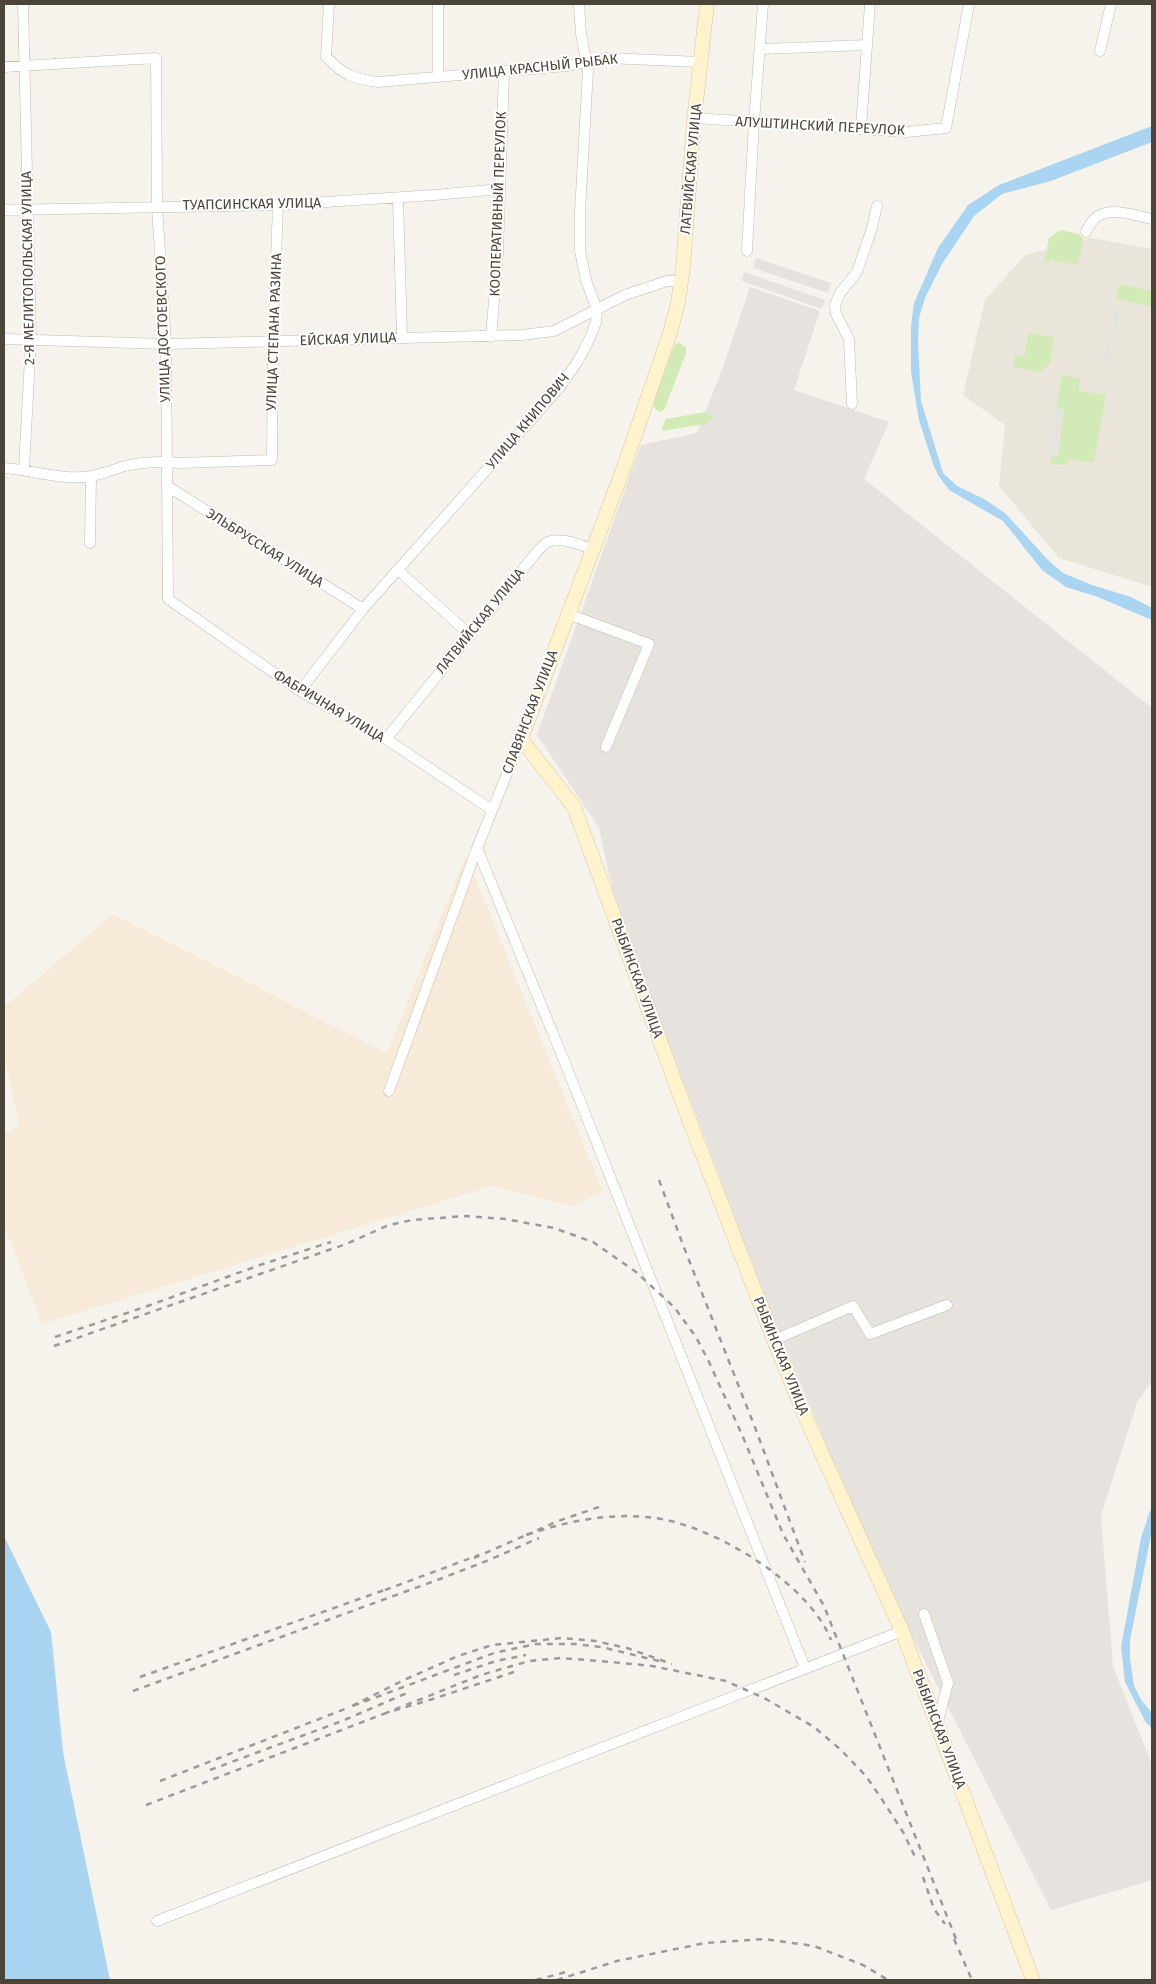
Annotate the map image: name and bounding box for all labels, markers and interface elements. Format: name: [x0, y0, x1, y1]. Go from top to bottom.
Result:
street label: УЛИЦА КРАСНЫЙ РЫБАК: [461, 50, 619, 84]
street label: ЛАТВИЙСКАЯ УЛИЦА: [677, 103, 705, 235]
street label: КООПЕРАТИВНЫЙ ПЕРЕУЛОК: [486, 110, 510, 297]
street label: АЛУШТИНСКИЙ ПЕРЕУЛОК: [735, 113, 906, 139]
street label: 2-Я МЕЛИТОПОЛЬСКАЯ УЛИЦА: [18, 171, 38, 365]
street label: ТУАПСИНСКАЯ УЛИЦА: [183, 194, 321, 214]
street label: УЛИЦА СТЕПАНА РАЗИНА: [263, 253, 285, 411]
street label: УЛИЦА ДОСТОЕВСКОГО: [152, 255, 174, 403]
street label: ЕЙСКАЯ УЛИЦА: [299, 329, 397, 349]
street label: УЛИЦА КНИПОВИЧ: [483, 370, 573, 472]
street label: ЭЛЬБРУССКАЯ УЛИЦА: [203, 505, 327, 591]
street label: ЛАТВИЙСКАЯ УЛИЦА: [432, 565, 528, 677]
street label: СЛАВЯНСКАЯ УЛИЦА: [499, 648, 561, 776]
street label: ФАБРИЧНАЯ УЛИЦА: [270, 666, 388, 746]
street label: РЫБИНСКАЯ УЛИЦА: [607, 916, 667, 1040]
street label: РЫБИНСКАЯ УЛИЦА: [749, 1294, 813, 1418]
street label: РЫБИНСКАЯ УЛИЦА: [908, 1667, 970, 1791]

